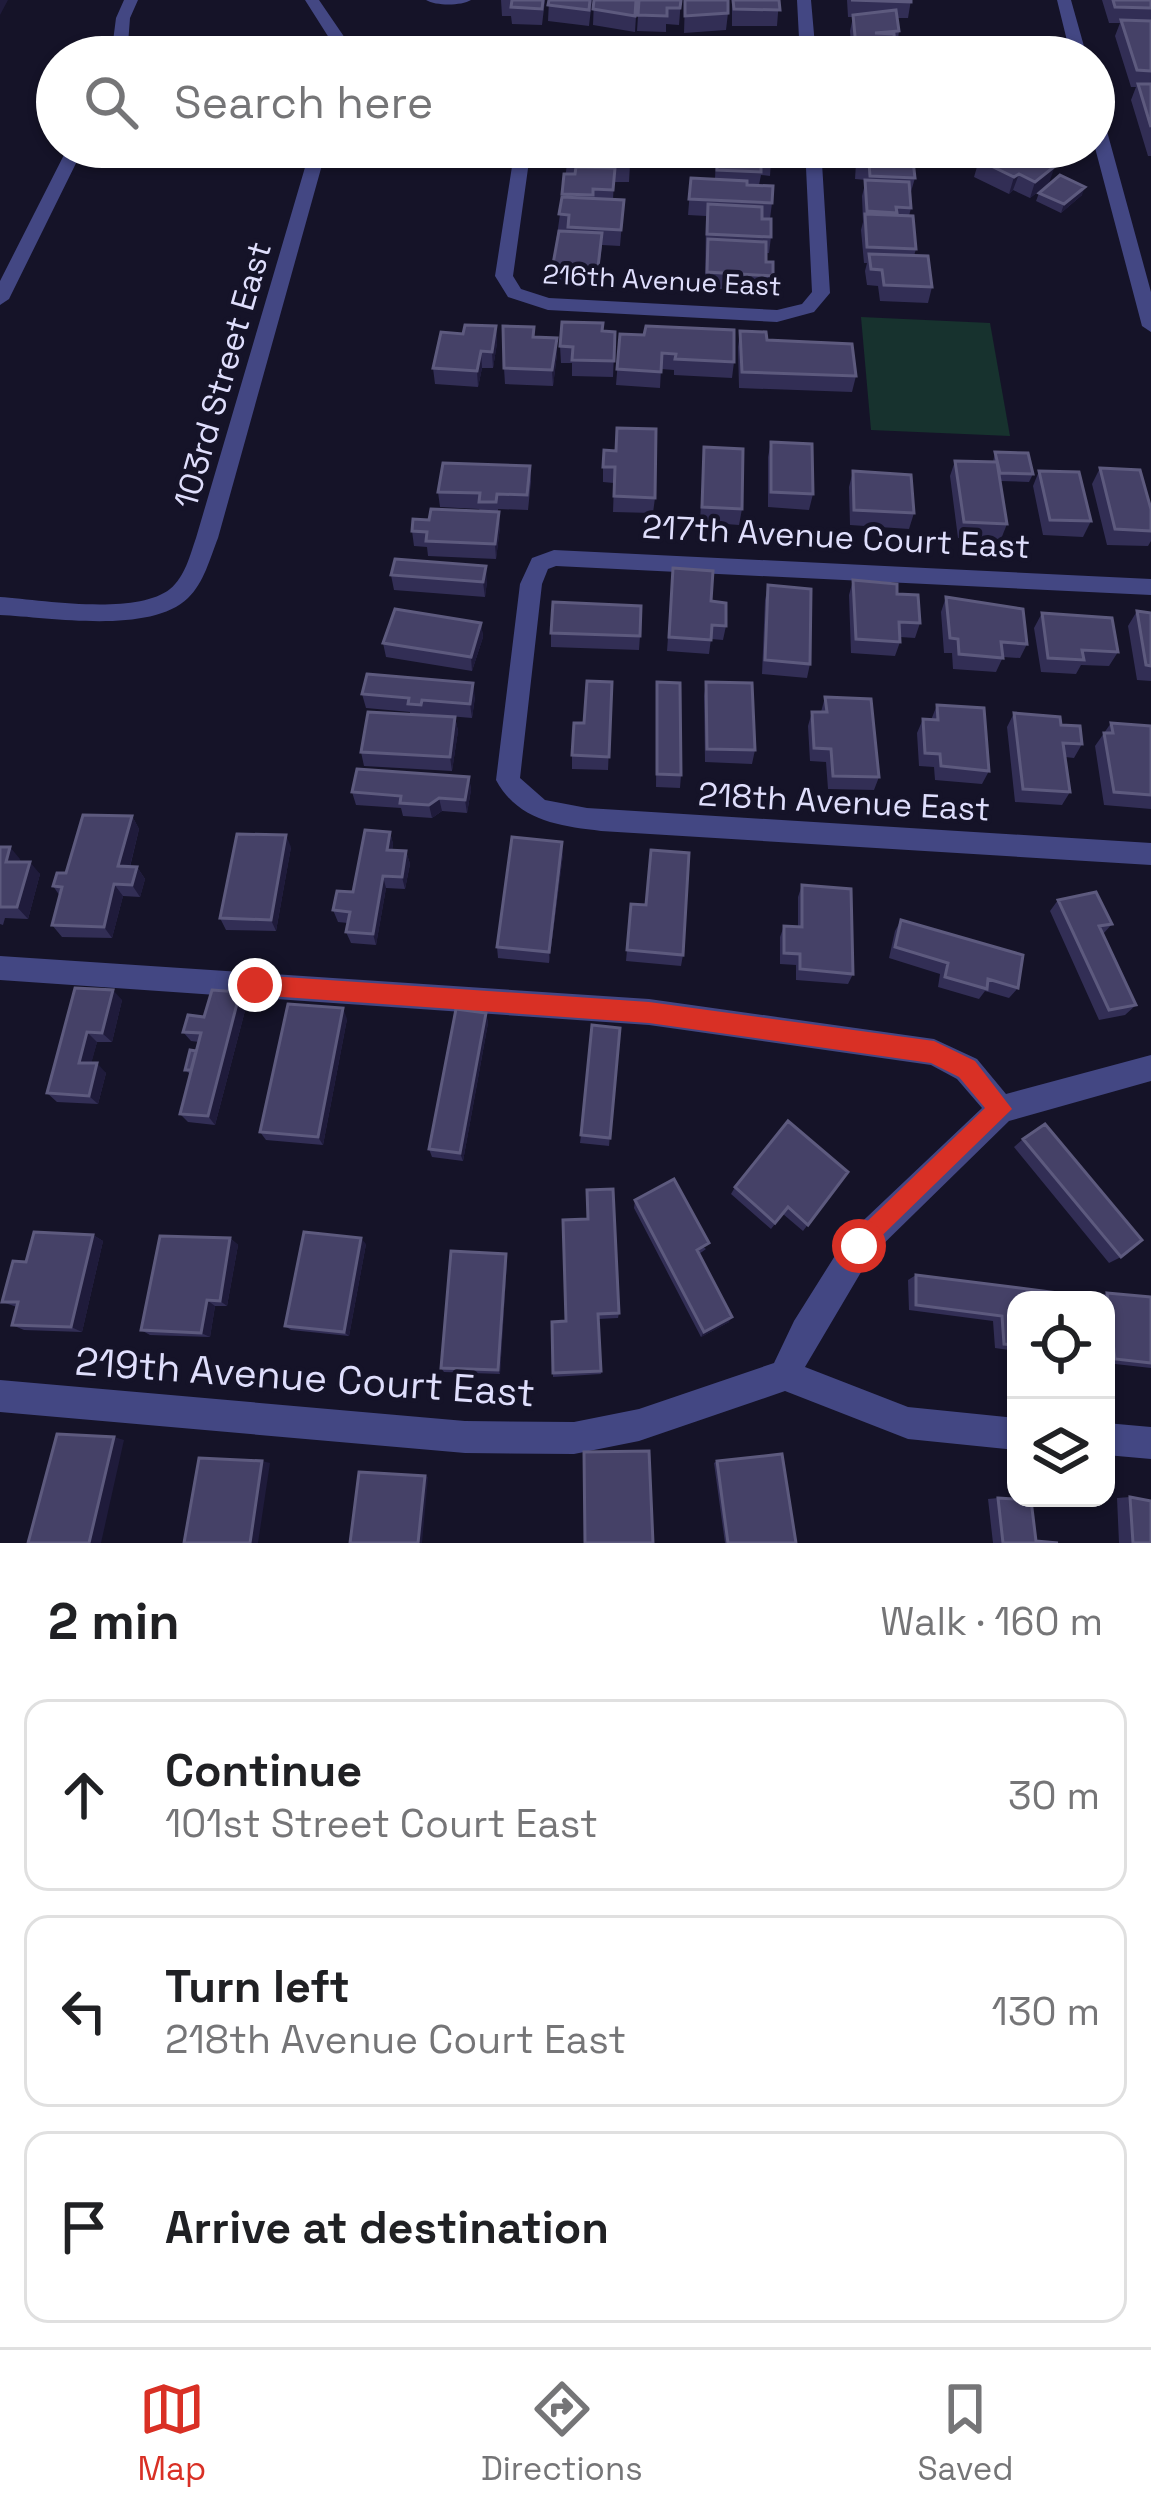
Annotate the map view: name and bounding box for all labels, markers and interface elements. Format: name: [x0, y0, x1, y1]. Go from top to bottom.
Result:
search box: [36, 36, 1115, 168]
icon: search: [78, 69, 144, 135]
text: Search here: [174, 74, 433, 131]
street label: 103rd Street East: [165, 237, 281, 513]
street label: 216th Avenue East: [542, 256, 782, 304]
street label: 217th Avenue Court East: [641, 506, 1031, 568]
street label: 218th Avenue East: [697, 773, 991, 831]
route end: [228, 958, 282, 1012]
route start: [832, 1219, 886, 1273]
map controls: [1007, 1291, 1115, 1507]
button: locate: [1007, 1291, 1115, 1399]
street label: 219th Avenue Court East: [73, 1336, 537, 1418]
button: layers: [1007, 1399, 1115, 1507]
text: 2 min: [48, 1589, 180, 1654]
text: Walk · 160 m: [880, 1597, 1103, 1646]
text: Continue: [165, 1742, 362, 1799]
icon: ahead: [51, 1762, 117, 1828]
text: 30 m: [1008, 1771, 1100, 1820]
text: 101st Street Court East: [165, 1799, 598, 1848]
text: Turn left: [165, 1958, 350, 2015]
icon: left: [51, 1978, 117, 2044]
text: 130 m: [992, 1987, 1100, 2036]
text: 218th Avenue Court East: [165, 2015, 626, 2064]
icon: arrive: [51, 2194, 117, 2260]
text: Arrive at destination: [165, 2199, 609, 2256]
tab: Map: [137, 2376, 206, 2490]
tab: Directions: [481, 2376, 643, 2490]
tab: Saved: [917, 2376, 1014, 2490]

